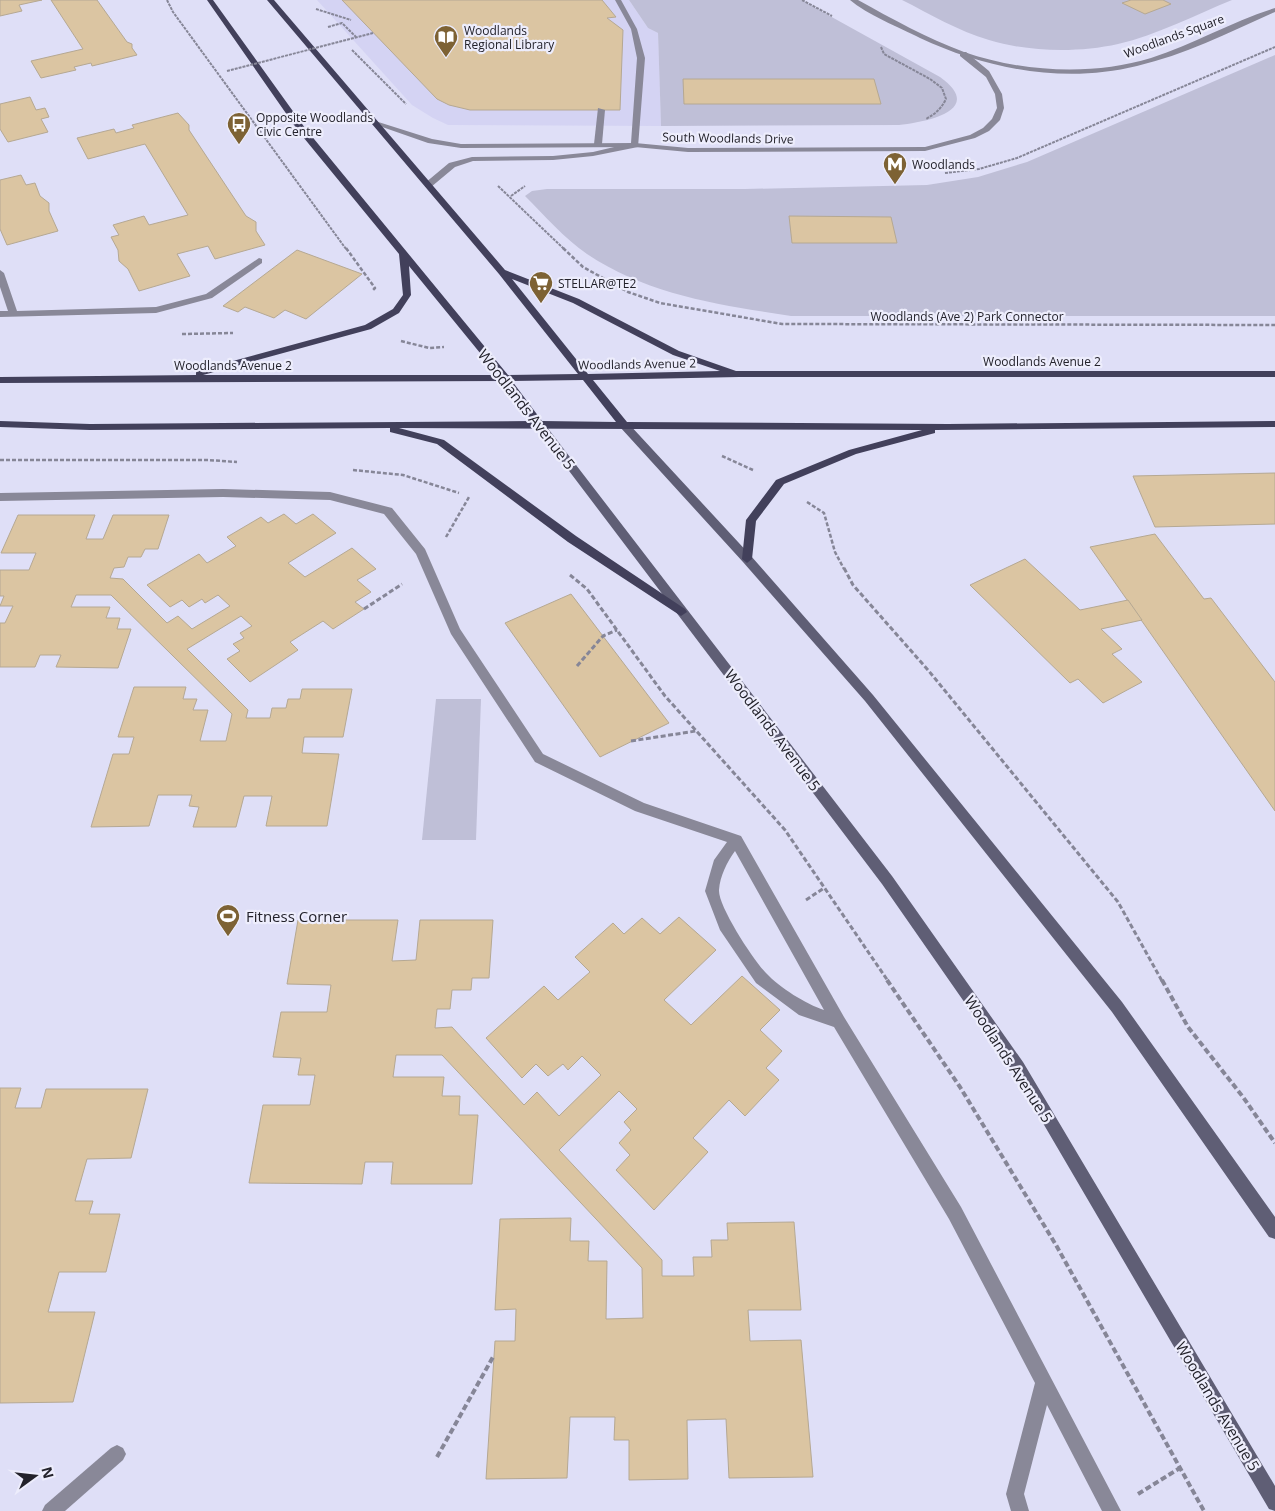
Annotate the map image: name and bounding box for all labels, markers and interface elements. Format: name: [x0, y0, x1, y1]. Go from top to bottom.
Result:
street label: Woodlands Square: [1121, 10, 1227, 62]
place label: Woodlands Regional Library: [464, 22, 555, 53]
library icon: Woodlands Regional Library: [433, 24, 459, 58]
place label: Opposite Woodlands Civic Centre: [256, 109, 373, 140]
bus stop icon: Opposite Woodlands Civic Centre: [226, 111, 252, 145]
street label: South Woodlands Drive: [662, 128, 794, 148]
metro station icon: Woodlands: [882, 151, 908, 185]
place label: Woodlands: [912, 156, 975, 173]
supermarket icon: STELLAR@TE2: [528, 270, 554, 304]
place label: STELLAR@TE2: [558, 275, 636, 292]
street label: Woodlands (Ave 2) Park Connector: [870, 308, 1064, 325]
street label: Woodlands Avenue 5: [474, 345, 580, 473]
street label: Woodlands Avenue 2: [983, 353, 1101, 370]
street label: Woodlands Avenue 2: [578, 354, 696, 374]
street label: Woodlands Avenue 2: [174, 357, 292, 374]
street label: Woodlands Avenue 5: [721, 665, 825, 795]
sports icon: Fitness Corner: [215, 903, 241, 937]
place label: Fitness Corner: [246, 906, 347, 926]
street label: Woodlands Avenue 5: [960, 992, 1058, 1126]
street label: Woodlands Avenue 5: [1171, 1338, 1265, 1474]
north arrow: [10, 1451, 60, 1501]
text: N: [37, 1465, 59, 1480]

